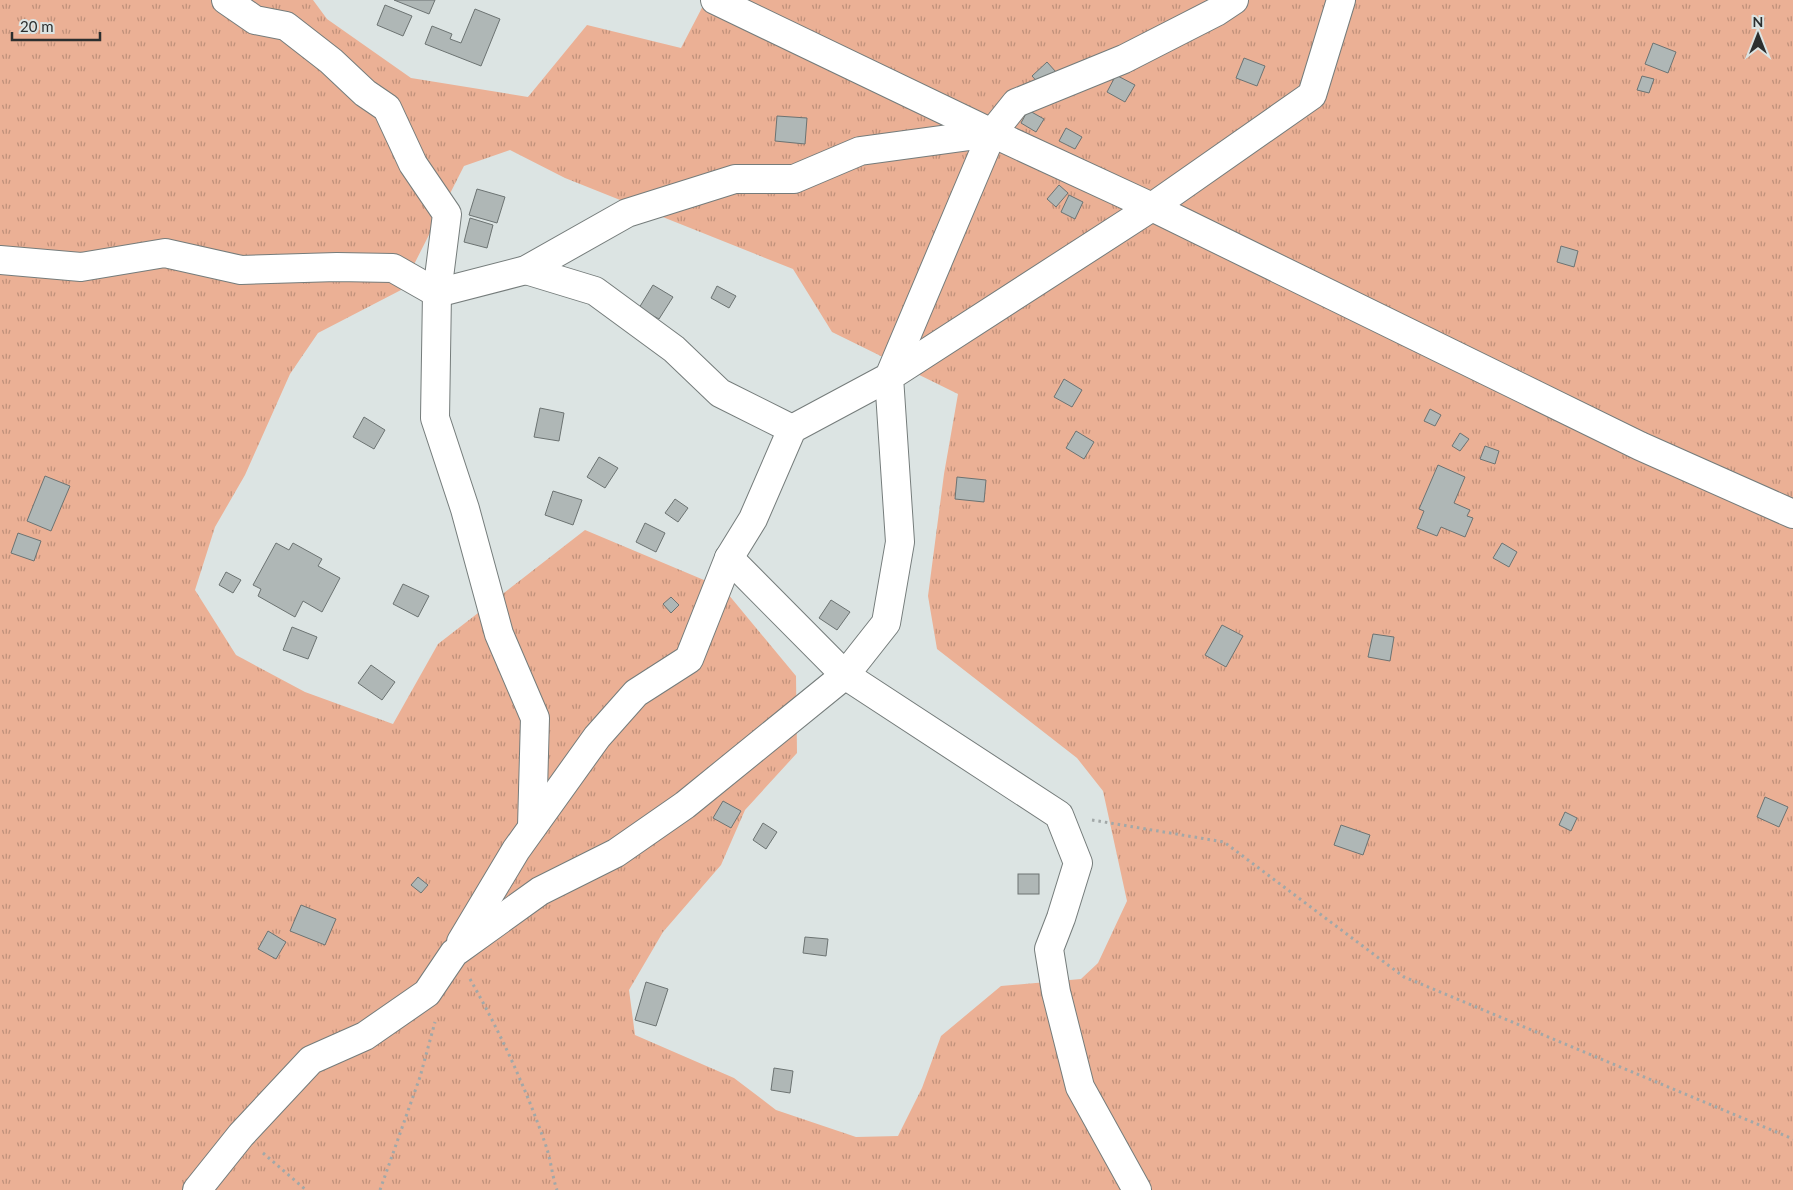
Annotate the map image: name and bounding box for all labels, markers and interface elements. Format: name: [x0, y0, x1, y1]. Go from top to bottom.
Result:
scale bar: [12, 10, 100, 42]
north arrow: [1733, 10, 1783, 60]
text: N: [1753, 13, 1763, 30]
text: 20 m: [20, 17, 54, 35]

